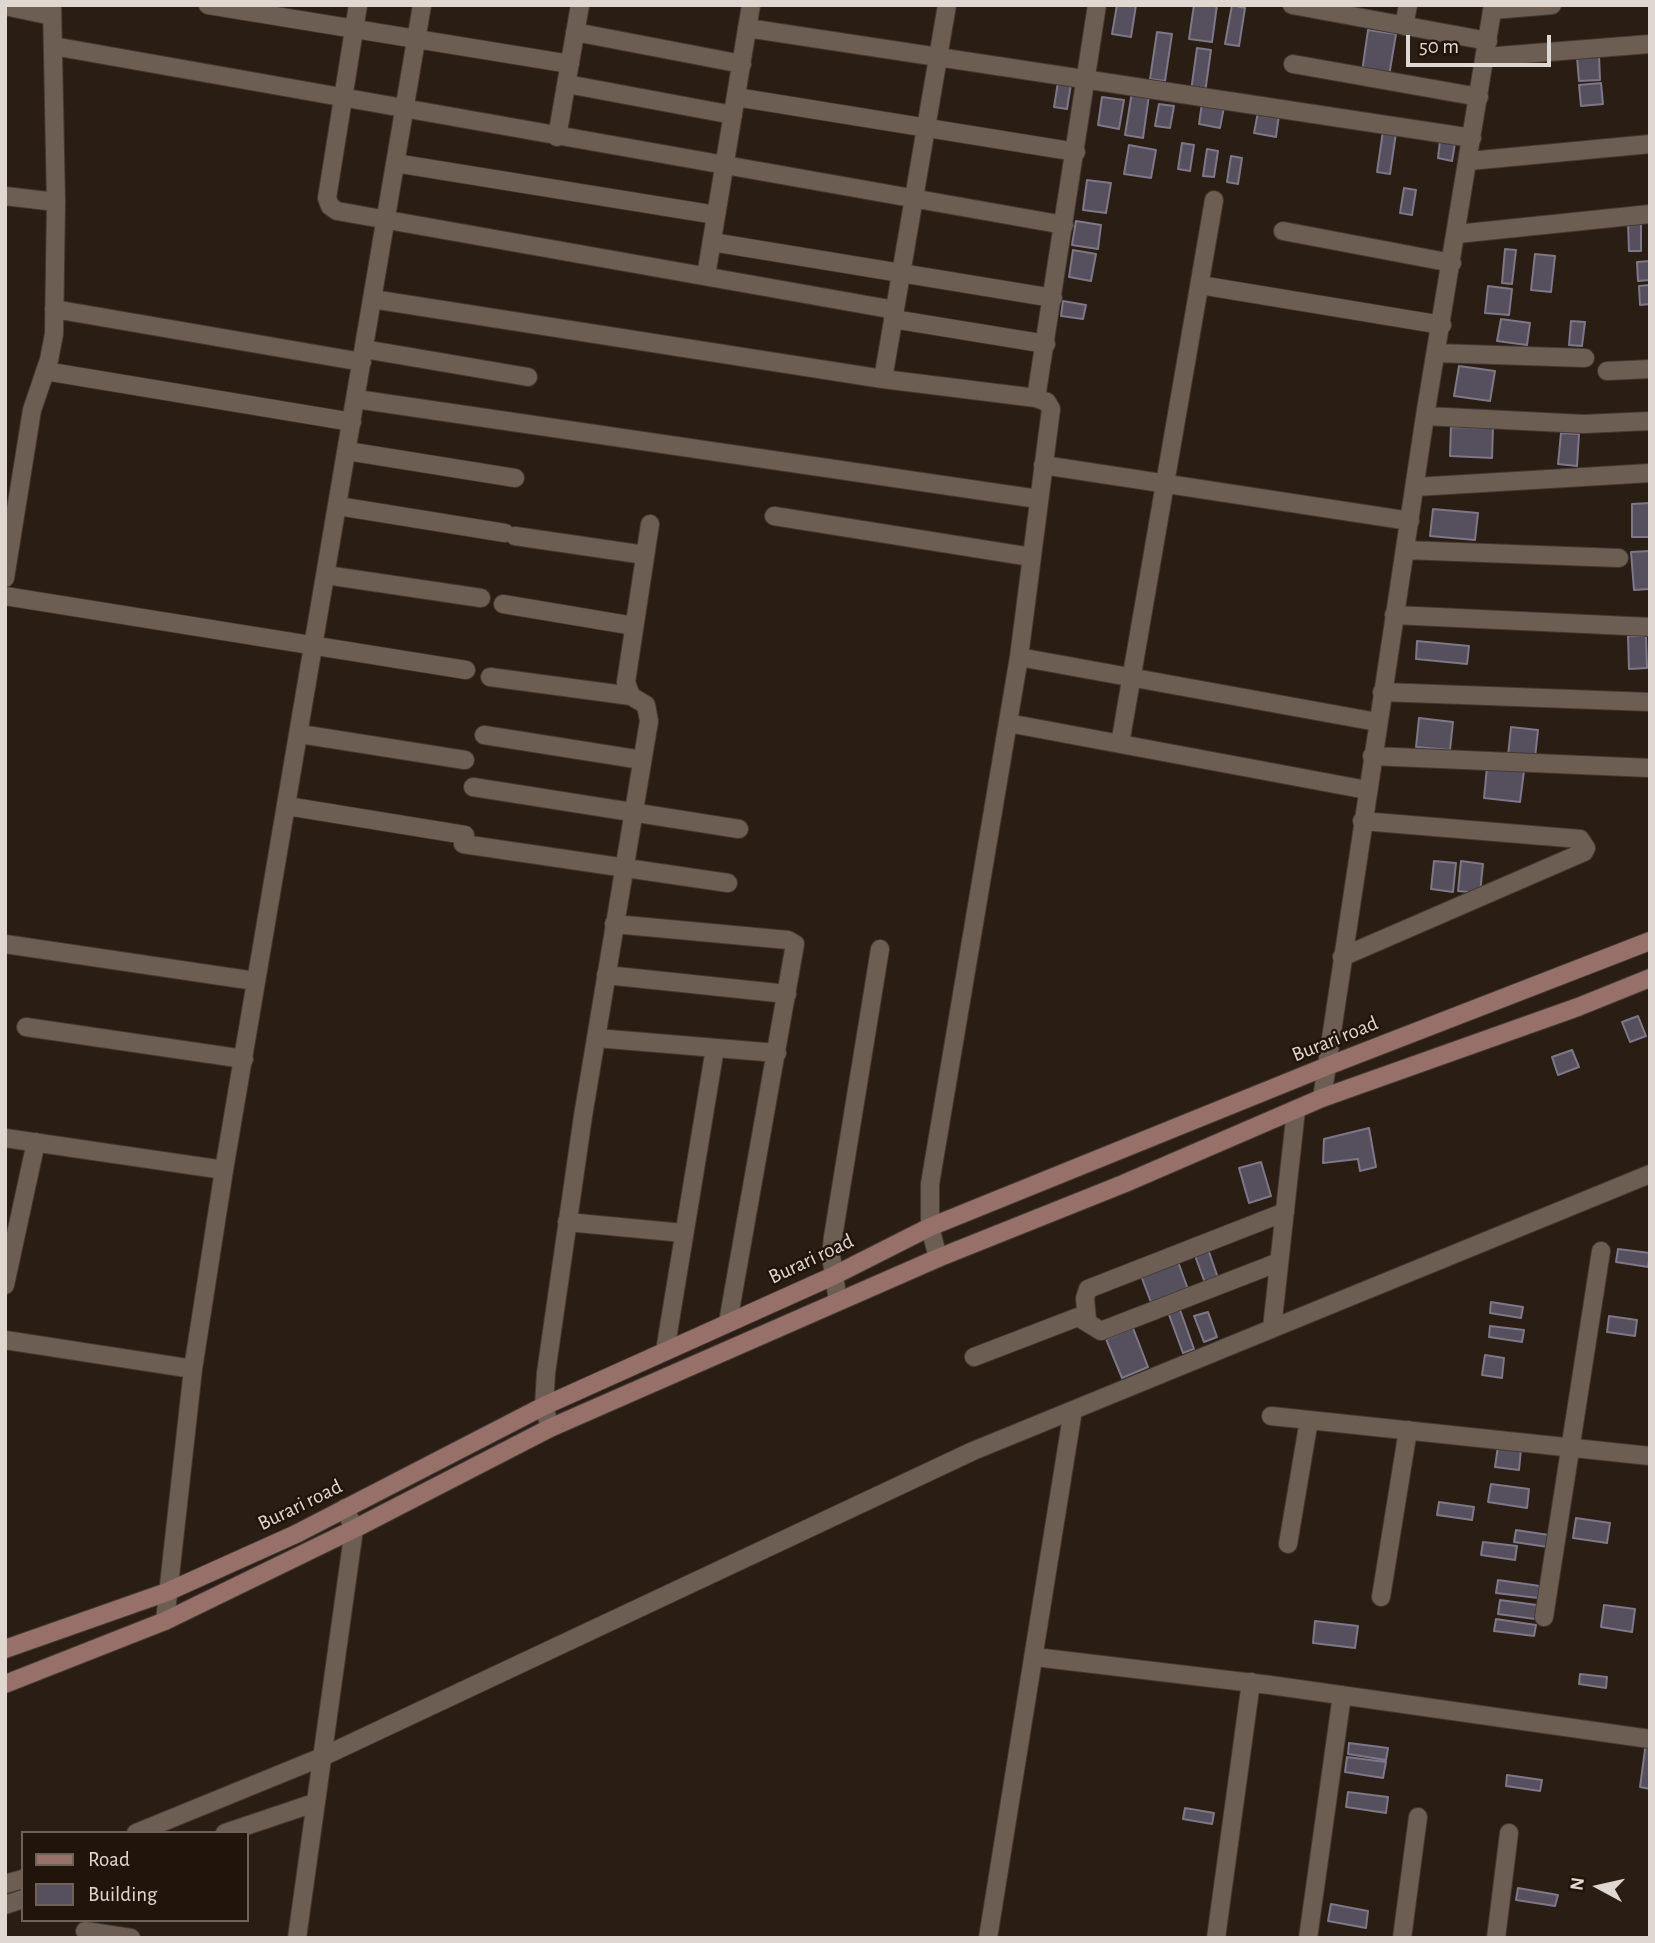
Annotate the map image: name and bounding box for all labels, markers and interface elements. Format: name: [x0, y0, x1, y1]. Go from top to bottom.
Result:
scale bar: [1410, 21, 1555, 65]
text: 50 m: [1419, 36, 1459, 57]
street label: Burari road: [1288, 1010, 1382, 1068]
street label: Burari road: [765, 1228, 857, 1290]
street label: Burari road: [254, 1474, 346, 1536]
legend: [21, 1831, 248, 1922]
text: Road: [88, 1849, 130, 1870]
north arrow: [1564, 1852, 1634, 1922]
text: N: [1567, 1876, 1588, 1892]
text: Building: [88, 1884, 157, 1905]

